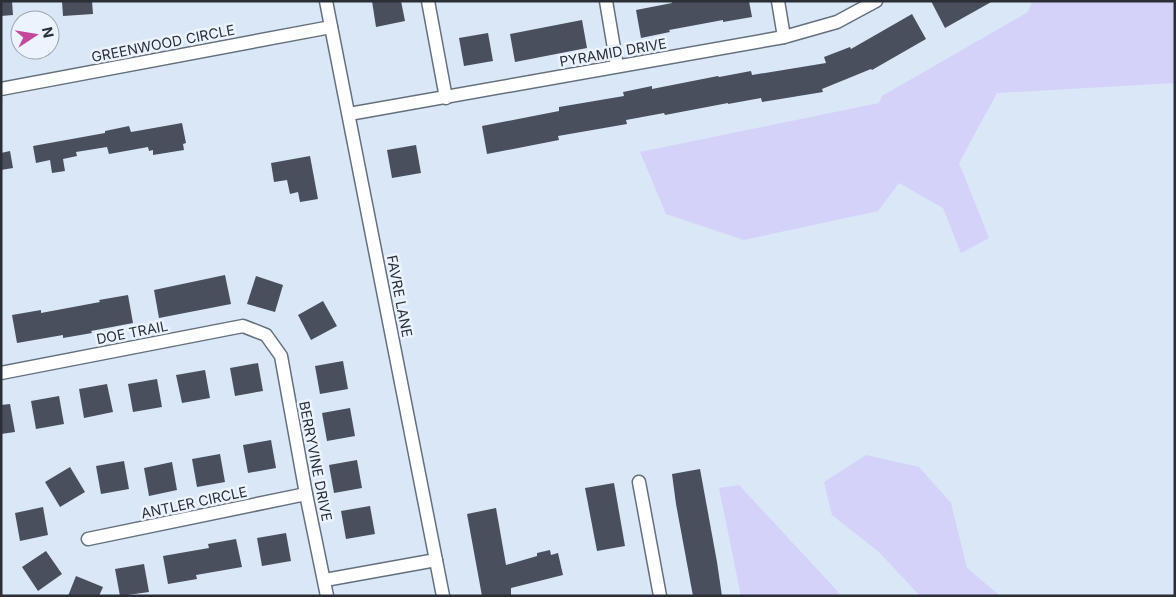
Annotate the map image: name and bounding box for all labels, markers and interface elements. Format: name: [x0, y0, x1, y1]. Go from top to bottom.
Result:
north arrow: [10, 10, 60, 60]
street label: GREENWOOD CIRCLE: [90, 21, 236, 65]
text: N: [39, 25, 58, 39]
street label: PYRAMID DRIVE: [558, 34, 668, 70]
street label: FAVRE LANE: [384, 254, 416, 338]
street label: DOE TRAIL: [95, 317, 169, 347]
street label: BERRYVINE DRIVE: [296, 399, 336, 523]
street label: ANTLER CIRCLE: [139, 482, 249, 522]

